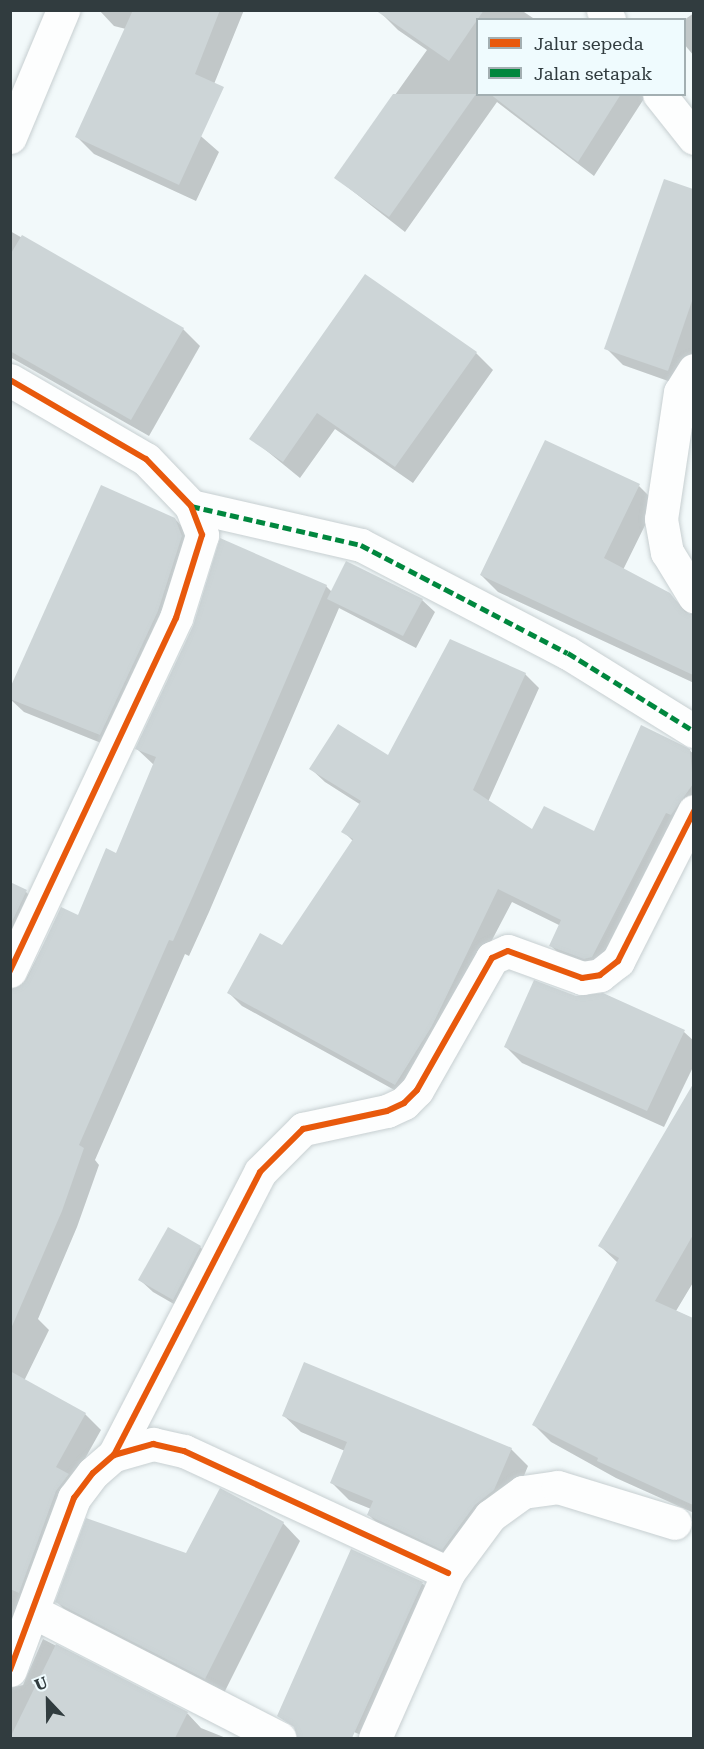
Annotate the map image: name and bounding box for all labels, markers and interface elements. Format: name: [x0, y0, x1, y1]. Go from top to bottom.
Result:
legend: [476, 18, 686, 96]
text: Jalur sepeda: [534, 33, 644, 54]
text: Jalan setapak: [534, 63, 652, 84]
north arrow: [18, 1671, 78, 1731]
text: U: [32, 1673, 50, 1695]

